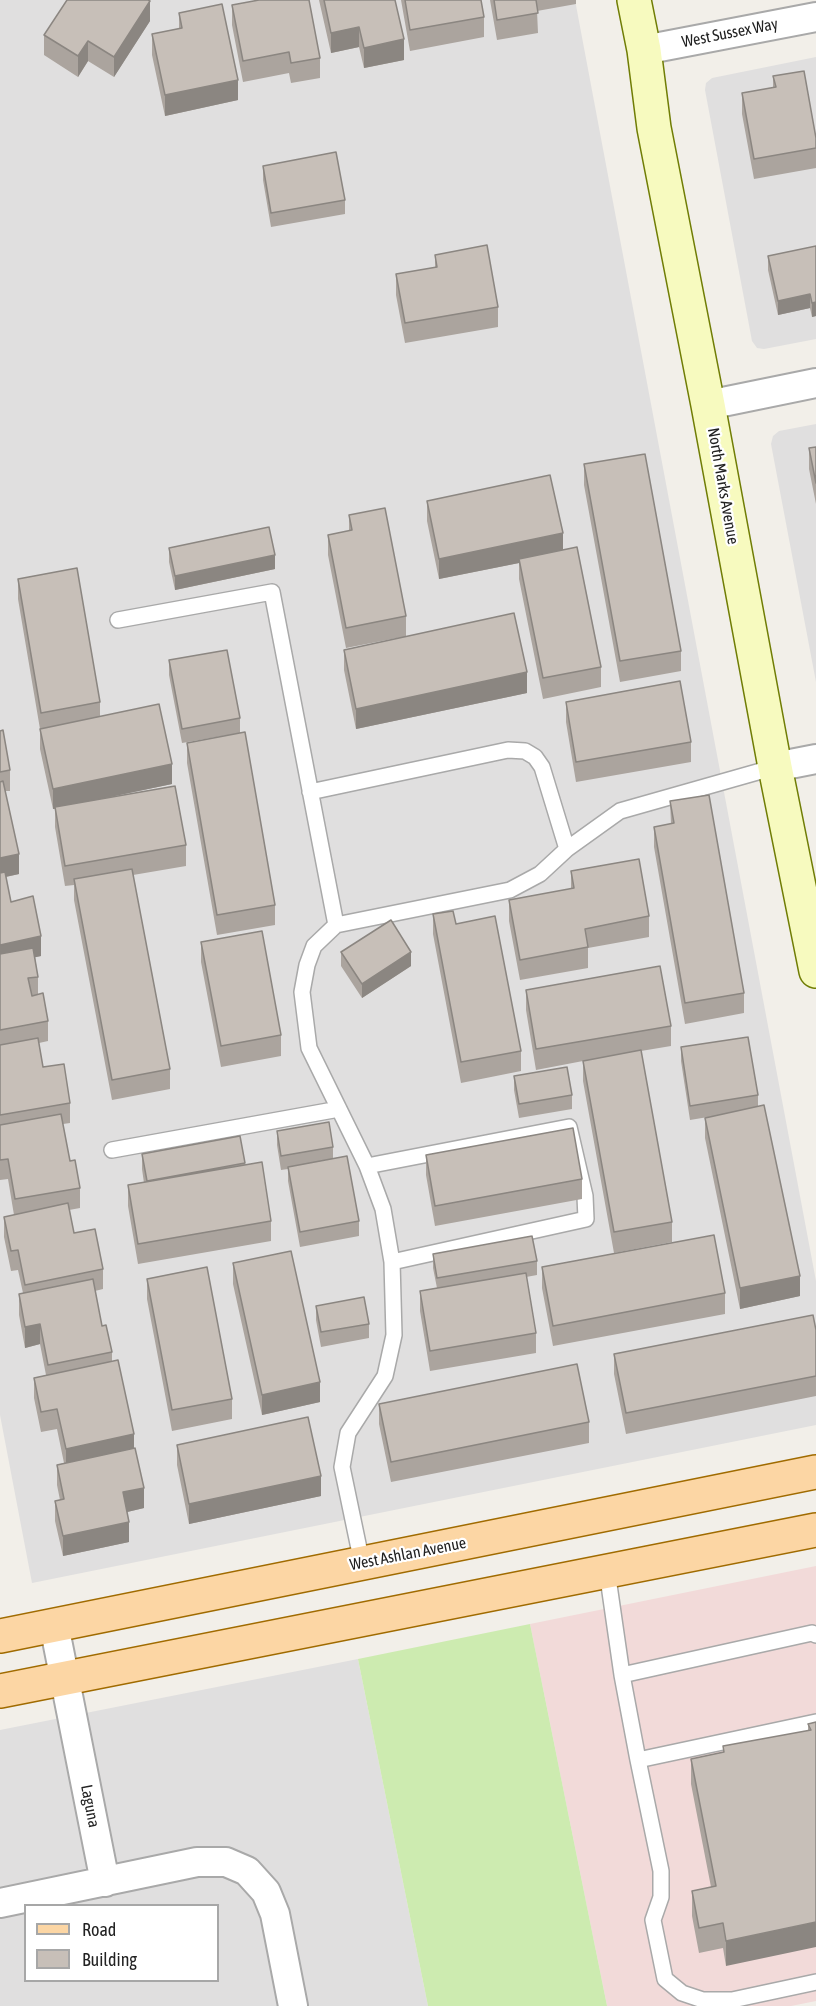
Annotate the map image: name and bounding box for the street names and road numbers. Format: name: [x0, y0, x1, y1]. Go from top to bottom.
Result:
street label: West Sussex Way: [680, 14, 780, 52]
street label: North Marks Avenue: [703, 426, 743, 546]
street label: West Ashlan Avenue: [348, 1533, 468, 1575]
street label: Laguna: [76, 1783, 104, 1829]

